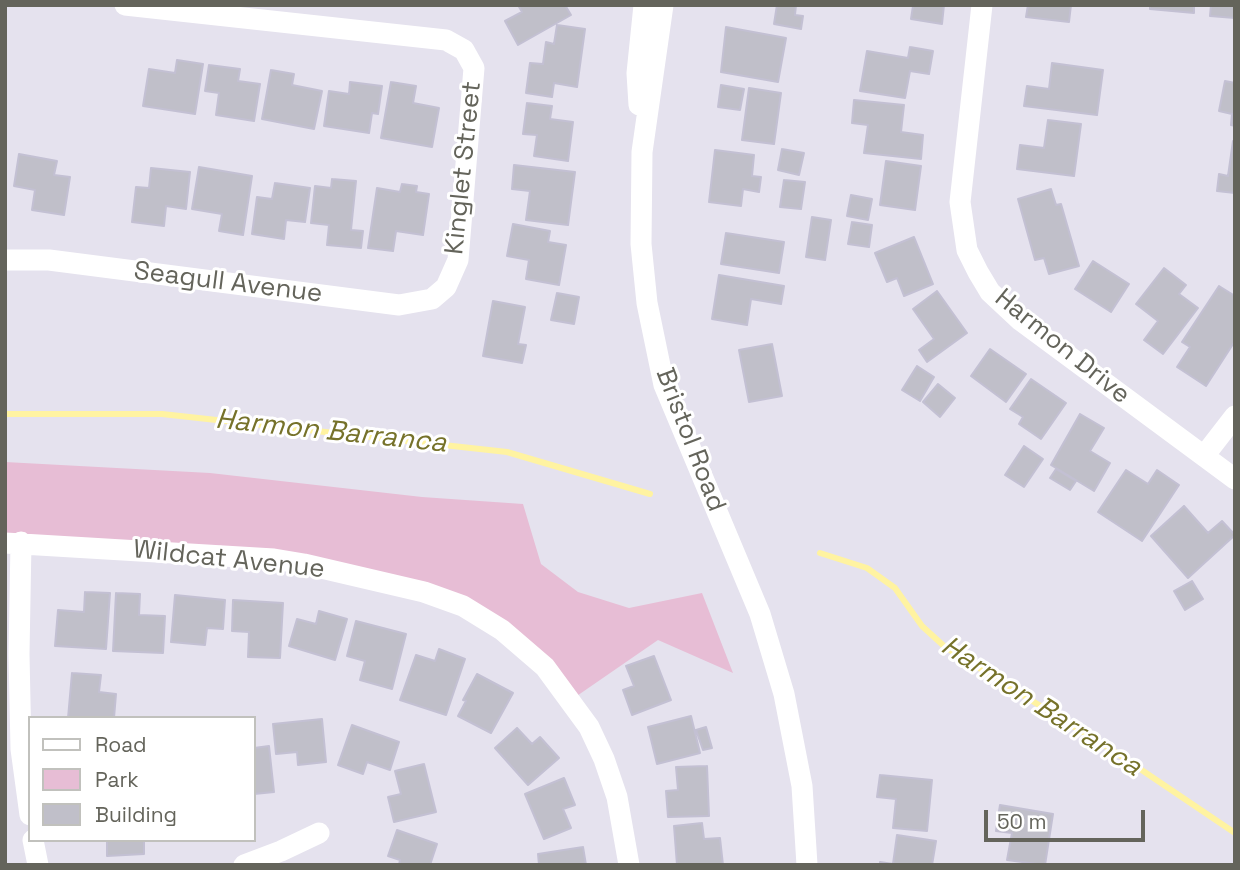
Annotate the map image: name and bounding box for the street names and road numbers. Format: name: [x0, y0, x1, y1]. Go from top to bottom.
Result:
street label: Kinglet Street: [439, 80, 489, 256]
street label: Seagull Avenue: [132, 256, 324, 310]
street label: Harmon Drive: [988, 283, 1136, 411]
street label: Bristol Road: [648, 364, 732, 516]
street label: Wildcat Avenue: [132, 534, 326, 586]

